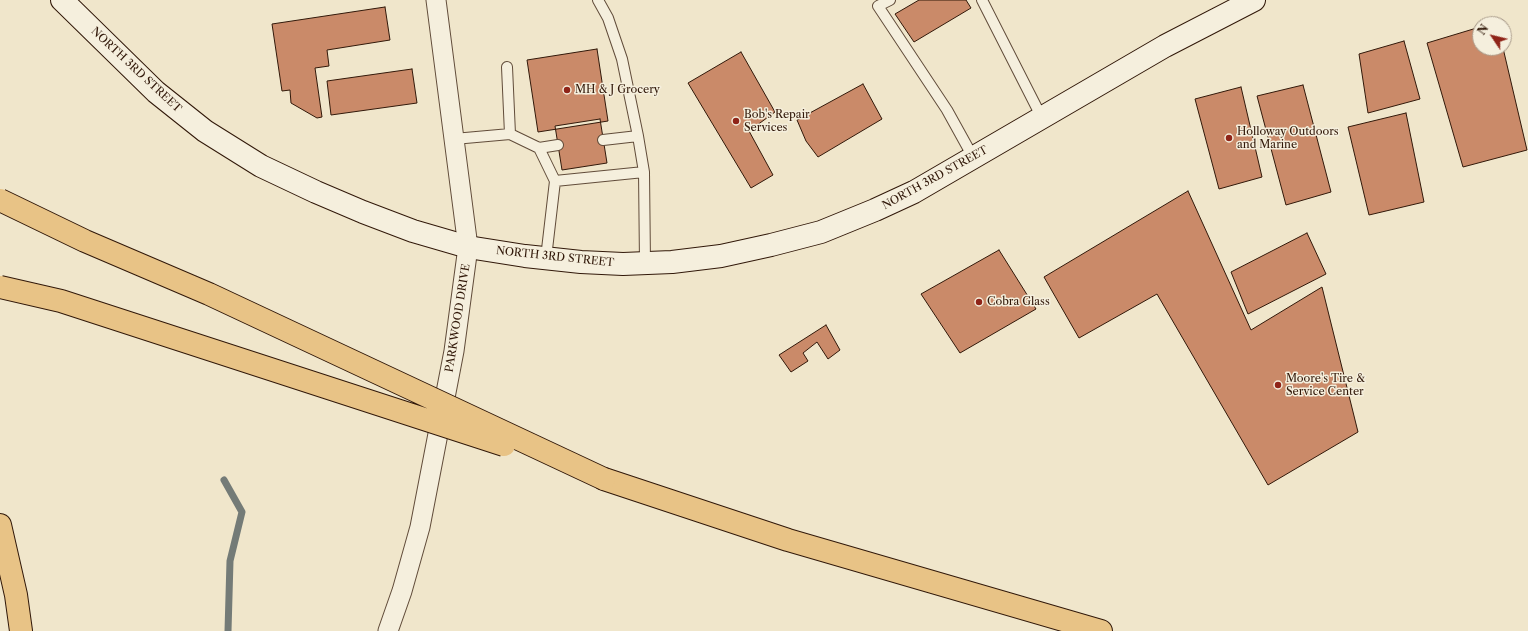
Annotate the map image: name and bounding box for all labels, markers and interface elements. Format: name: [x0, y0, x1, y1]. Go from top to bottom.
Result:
north arrow: [1472, 16, 1512, 56]
text: N: [1475, 22, 1491, 38]
street label: NORTH 3RD STREET: [88, 25, 184, 115]
place label: MH & J Grocery: [575, 83, 660, 97]
marker: MH & J Grocery: [562, 85, 572, 95]
place label: Bob's Repair Services: [744, 108, 810, 134]
marker: Bob's Repair Services: [731, 116, 741, 126]
place label: Holloway Outdoors and Marine: [1237, 125, 1339, 151]
marker: Holloway Outdoors and Marine: [1224, 133, 1234, 143]
street label: NORTH 3RD STREET: [880, 143, 990, 213]
street label: NORTH 3RD STREET: [495, 244, 615, 270]
street label: PARKWOOD DRIVE: [443, 263, 473, 373]
place label: Cobra Glass: [987, 295, 1050, 309]
marker: Cobra Glass: [974, 297, 984, 307]
place label: Moore's Tire & Service Center: [1286, 372, 1365, 398]
marker: Moore's Tire & Service Center: [1273, 380, 1283, 390]

